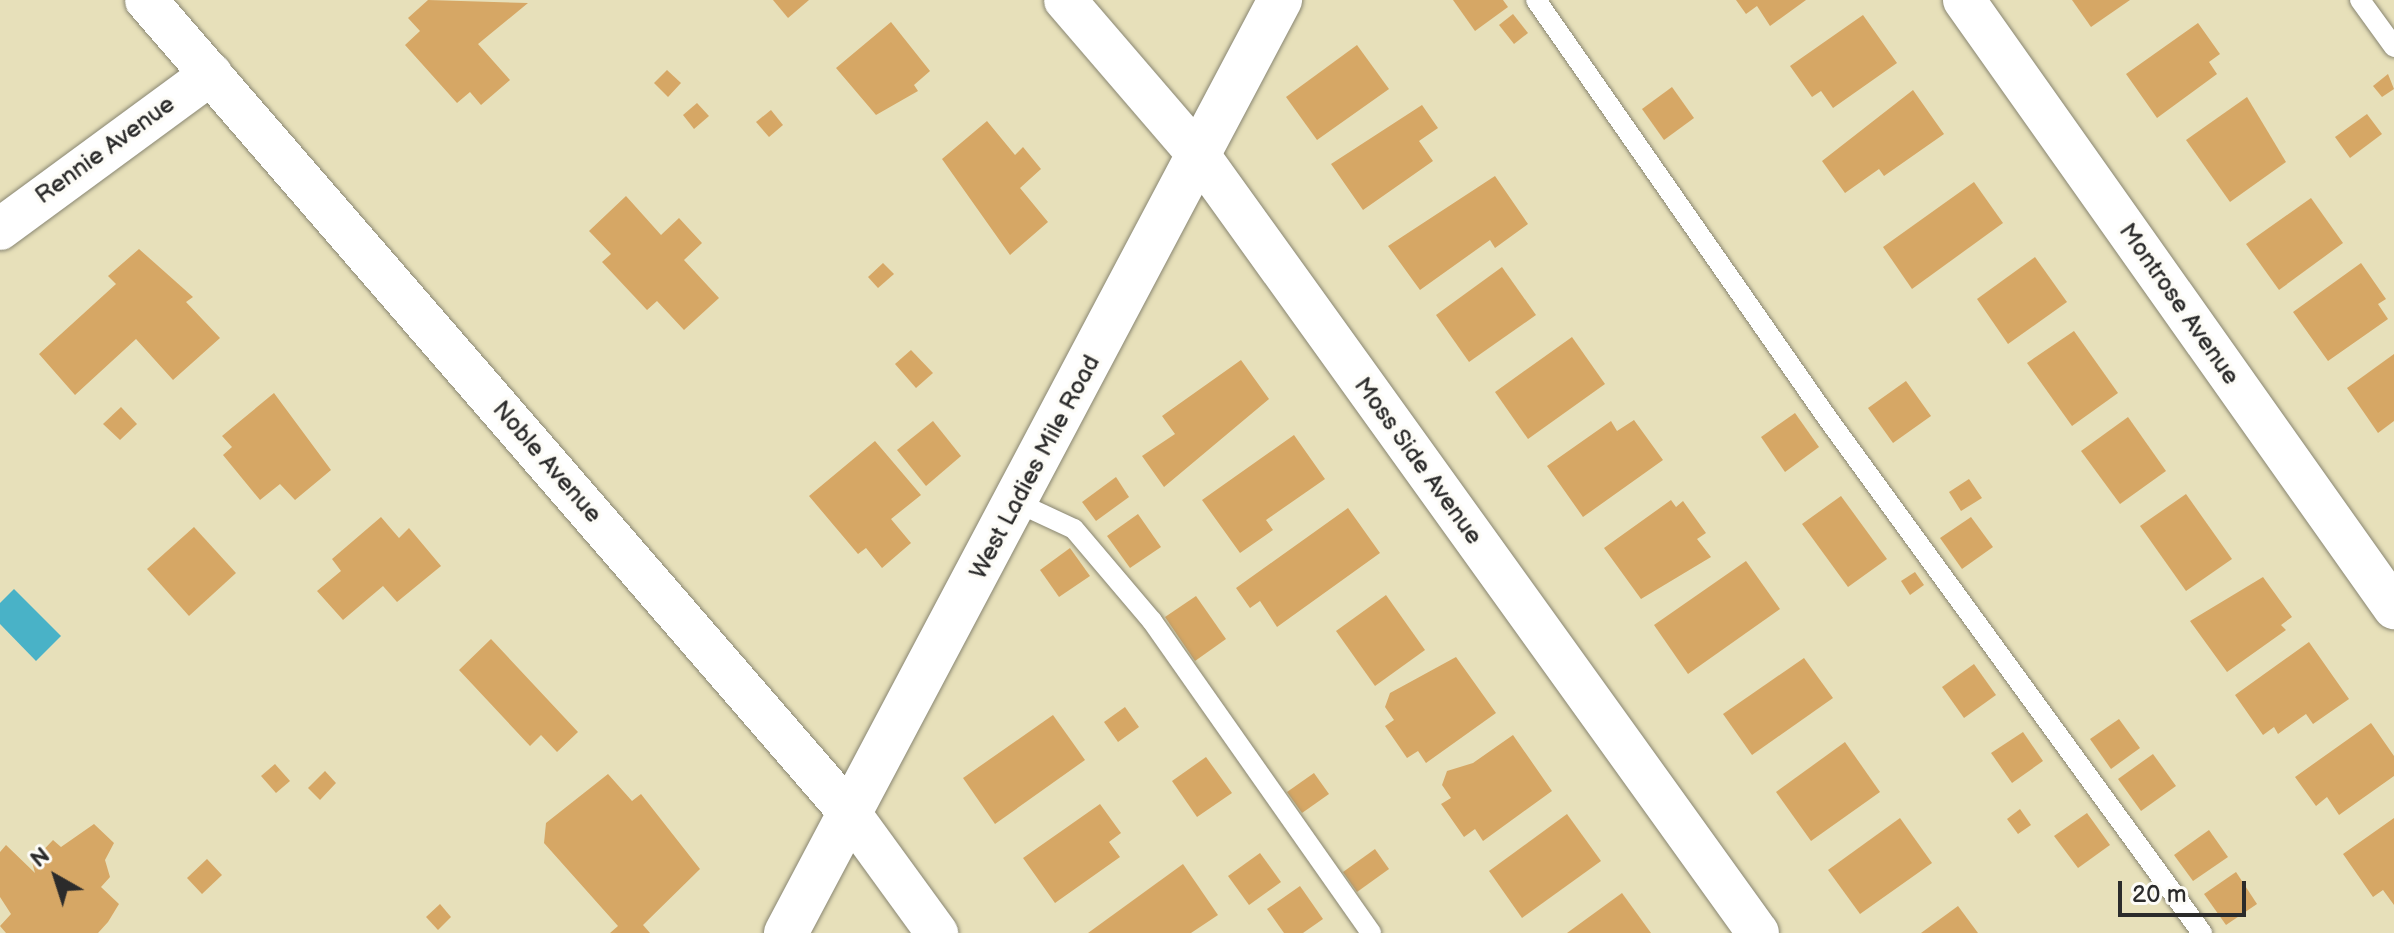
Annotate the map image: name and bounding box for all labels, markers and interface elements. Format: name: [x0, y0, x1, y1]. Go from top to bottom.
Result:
street label: Rennie Avenue: [30, 90, 180, 210]
street label: Montrose Avenue: [2113, 218, 2245, 390]
street label: West Ladies Mile Road: [964, 350, 1106, 584]
street label: Moss Side Avenue: [1348, 372, 1488, 550]
street label: Noble Avenue: [486, 395, 608, 529]
north arrow: [16, 837, 96, 917]
text: N: [26, 842, 56, 874]
scale bar: [2122, 865, 2250, 915]
text: 20 m: [2132, 880, 2187, 909]

